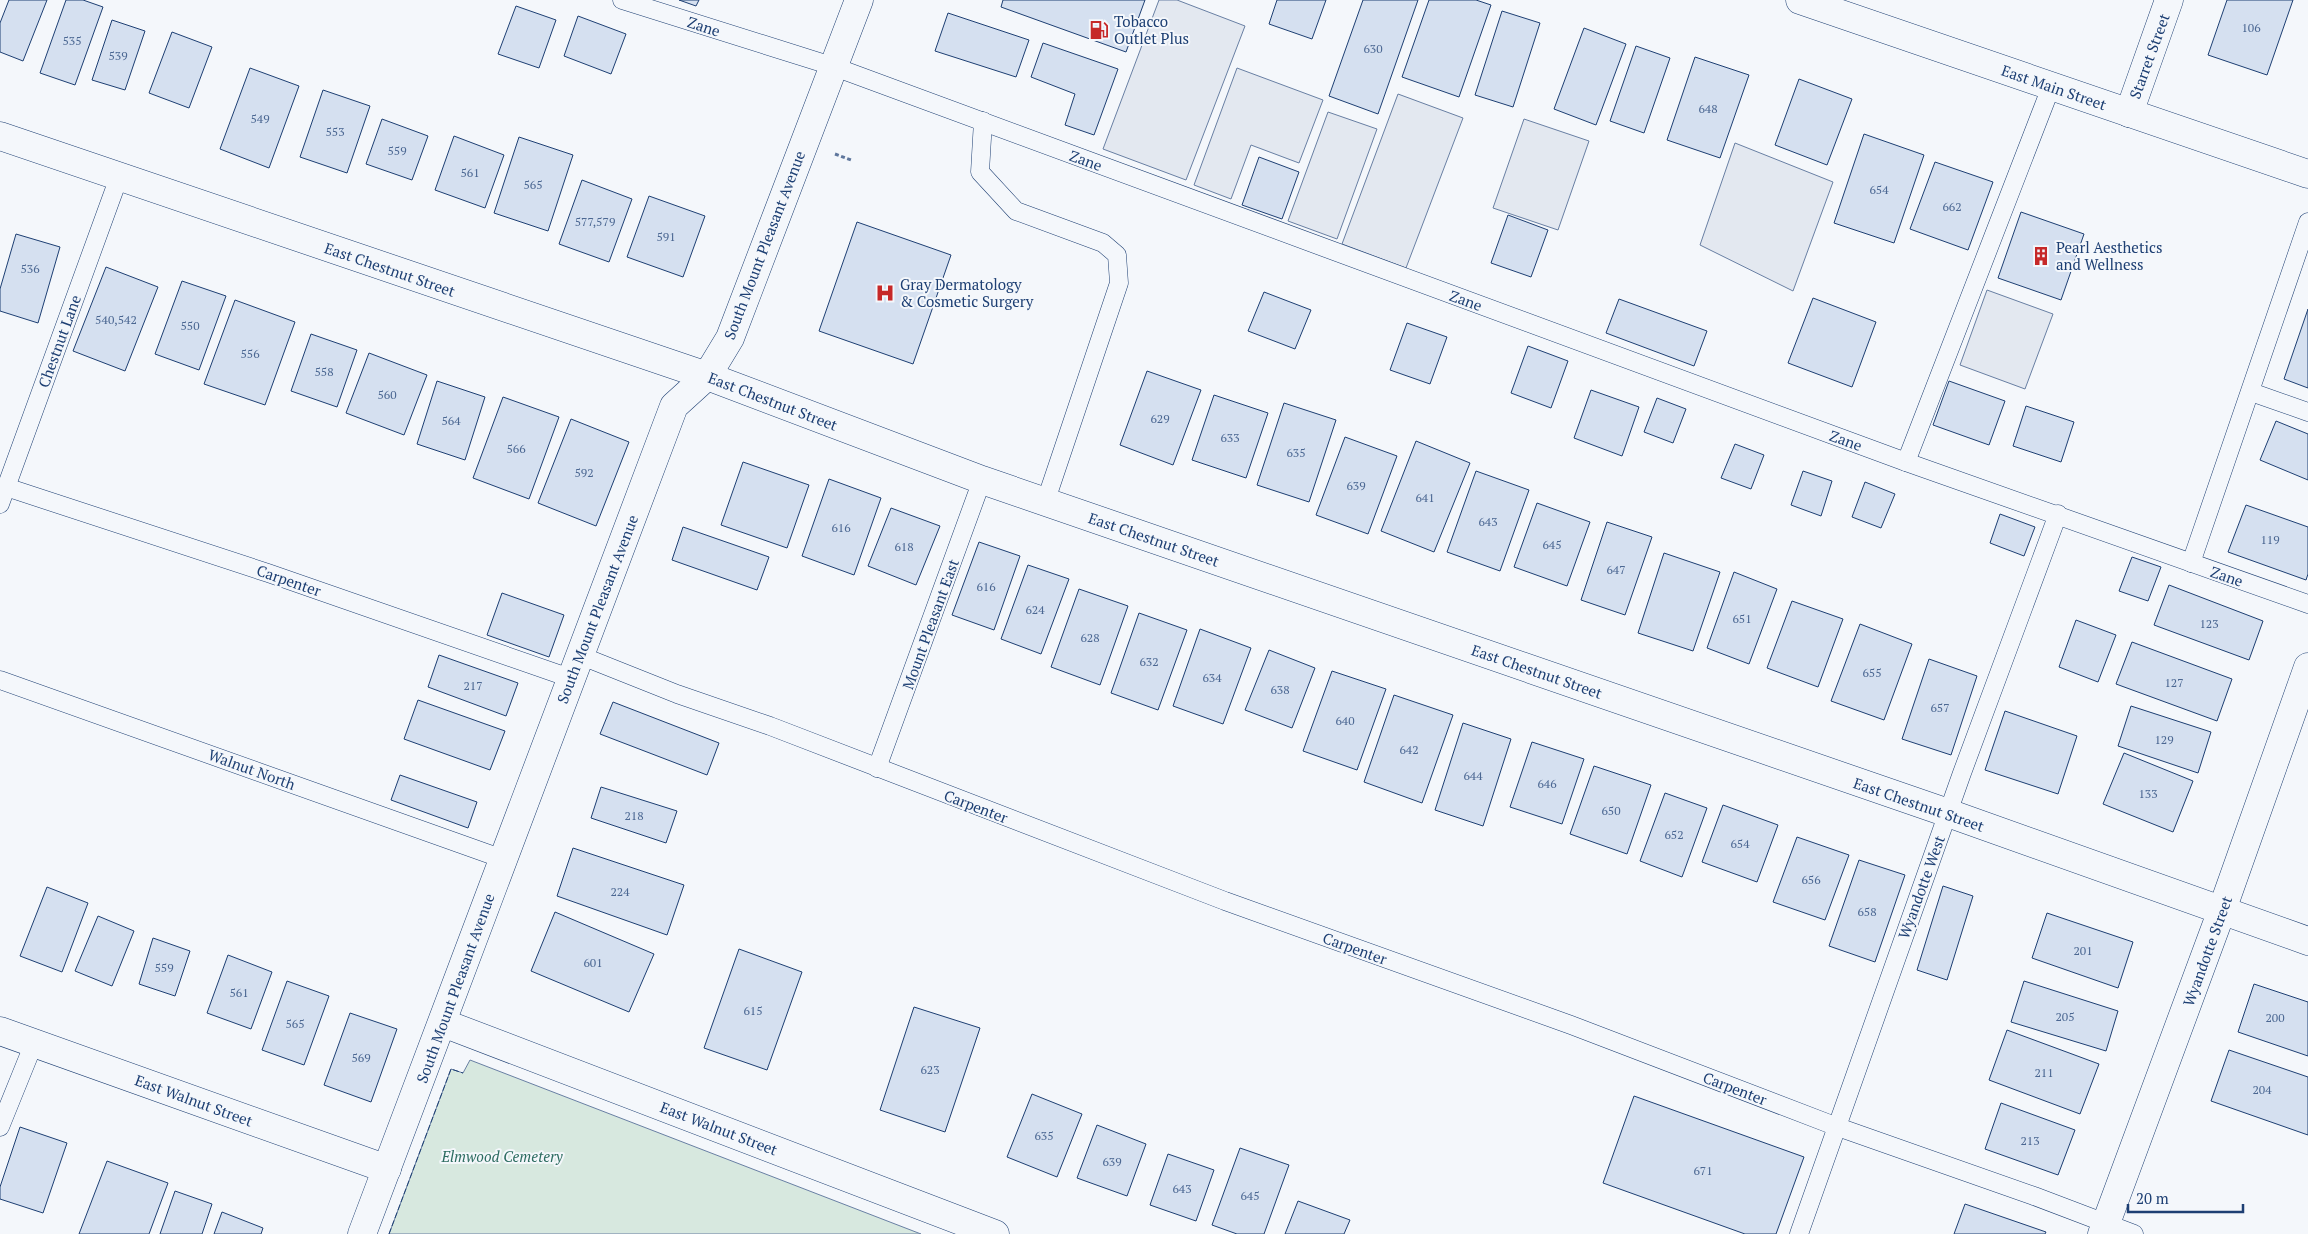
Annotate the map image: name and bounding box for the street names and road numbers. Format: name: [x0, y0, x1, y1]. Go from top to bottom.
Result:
street label: Starret Street: [2124, 10, 2174, 101]
street label: Zane: [685, 11, 723, 41]
street label: East Main Street: [1999, 60, 2110, 114]
street label: Zane: [1067, 145, 1105, 175]
street label: South Mount Pleasant Avenue: [719, 148, 809, 342]
street label: East Chestnut Street: [322, 237, 458, 301]
street label: Zane: [1447, 285, 1485, 315]
street label: Chestnut Lane: [33, 292, 85, 390]
street label: East Chestnut Street: [706, 367, 841, 435]
street label: Zane: [1827, 425, 1865, 455]
street label: East Chestnut Street: [1086, 507, 1222, 571]
street label: South Mount Pleasant Avenue: [552, 512, 642, 706]
street label: Mount Pleasant East: [897, 556, 963, 692]
street label: Carpenter: [254, 560, 324, 600]
street label: Zane: [2208, 561, 2246, 591]
street label: East Chestnut Street: [1469, 639, 1605, 703]
street label: Walnut North: [206, 744, 298, 794]
street label: East Chestnut Street: [1851, 772, 1987, 836]
street label: Carpenter: [941, 785, 1011, 827]
street label: Wyandotte West: [1893, 832, 1949, 941]
street label: South Mount Pleasant Avenue: [411, 890, 499, 1086]
street label: Wyandotte Street: [2178, 893, 2236, 1009]
street label: Carpenter: [1320, 927, 1390, 969]
street label: Carpenter: [1700, 1067, 1770, 1109]
street label: East Walnut Street: [132, 1069, 256, 1131]
street label: East Walnut Street: [658, 1096, 781, 1160]

